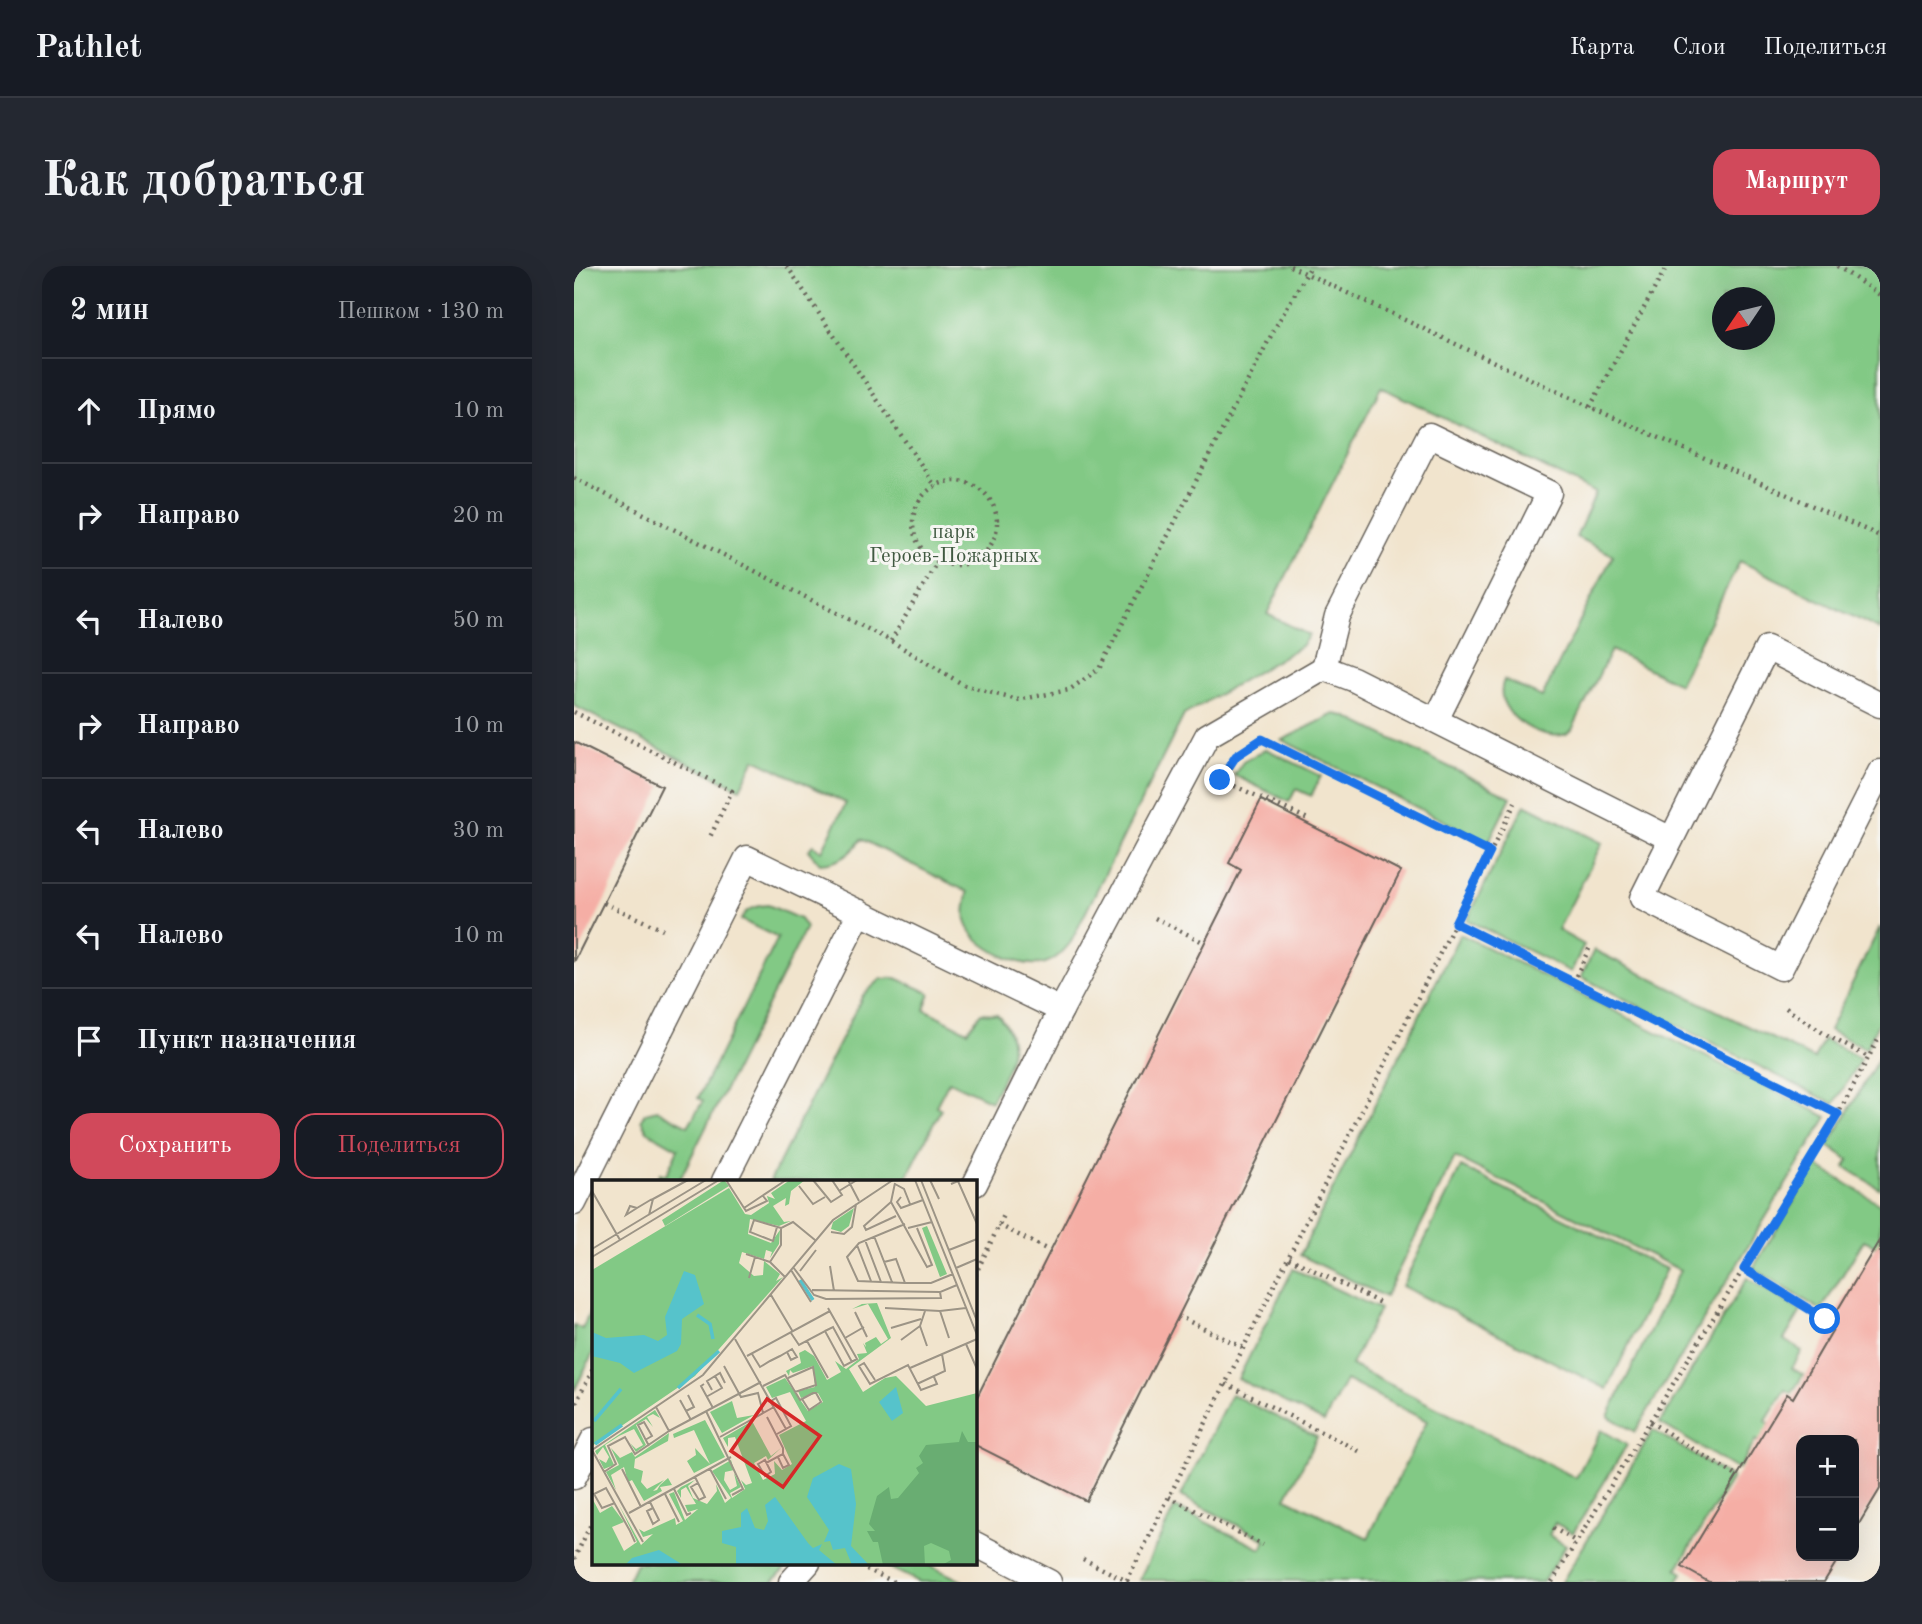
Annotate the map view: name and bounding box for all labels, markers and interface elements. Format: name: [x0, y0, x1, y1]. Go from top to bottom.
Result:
text: Pathlet: [35, 32, 142, 65]
text: Карта: [1570, 36, 1635, 60]
text: Слои: [1673, 36, 1726, 60]
text: Поделиться: [1764, 36, 1887, 60]
button: Маршрут: [1713, 149, 1880, 215]
text: Как добраться: [42, 158, 366, 207]
north arrow: [1712, 287, 1775, 350]
text: 2 мин: [70, 296, 149, 326]
text: Пешком · 130 m: [338, 300, 504, 323]
icon: ahead: [70, 392, 108, 430]
text: Прямо: [137, 398, 216, 424]
text: 10 m: [453, 399, 504, 422]
icon: right: [70, 497, 108, 535]
text: Направо: [137, 503, 240, 529]
text: 20 m: [453, 504, 504, 527]
park label: парк Героев-Пожарных: [869, 522, 1039, 567]
icon: left: [70, 602, 108, 640]
text: Налево: [137, 608, 224, 634]
text: 50 m: [453, 609, 504, 632]
icon: right: [70, 707, 108, 745]
text: Направо: [137, 713, 240, 739]
text: 10 m: [453, 714, 504, 737]
route end: [1204, 764, 1235, 795]
icon: left: [70, 812, 108, 850]
text: Налево: [137, 818, 224, 844]
text: 30 m: [453, 819, 504, 842]
icon: left: [70, 917, 108, 955]
text: Налево: [137, 923, 224, 949]
text: 10 m: [453, 924, 504, 947]
icon: arrive: [70, 1022, 108, 1060]
text: Пункт назначения: [137, 1028, 356, 1054]
button: Сохранить: [70, 1113, 280, 1179]
button: Поделиться: [294, 1113, 504, 1179]
inset map: [592, 1180, 976, 1564]
route start: [1809, 1303, 1840, 1334]
map controls: [1796, 1435, 1859, 1561]
button: +: [1796, 1435, 1859, 1498]
button: −: [1796, 1498, 1859, 1561]

